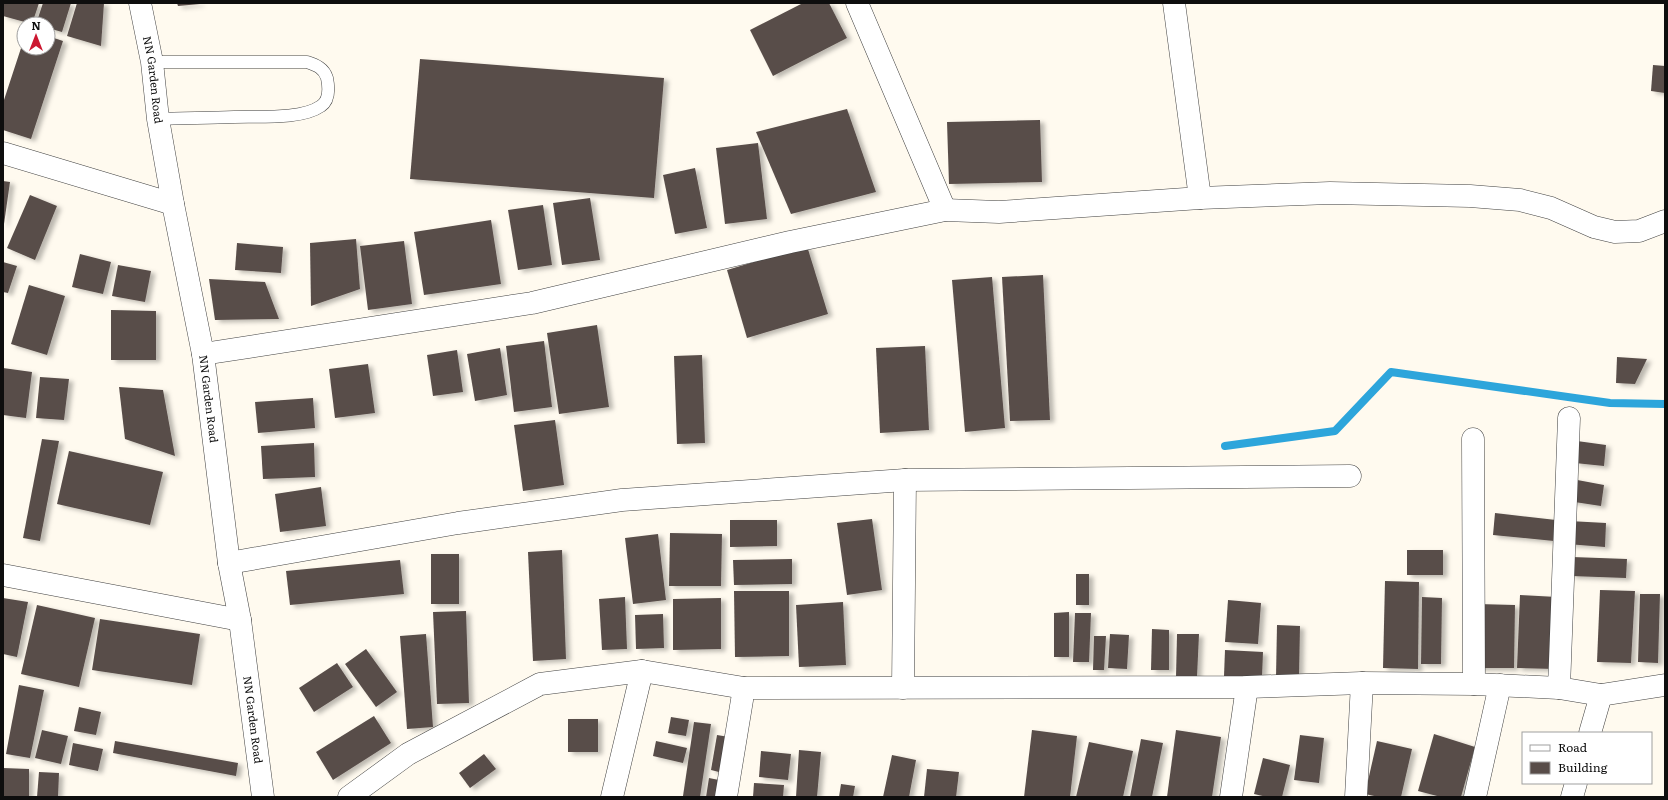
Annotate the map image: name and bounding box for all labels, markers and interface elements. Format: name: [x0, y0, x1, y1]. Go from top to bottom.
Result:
north arrow: [16, 16, 56, 56]
text: N: [31, 17, 41, 33]
street label: NN Garden Road: [140, 34, 168, 125]
street label: NN Garden Road: [196, 354, 223, 444]
street label: NN Garden Road: [240, 675, 268, 765]
legend: [1522, 732, 1652, 784]
text: Road: [1558, 738, 1588, 756]
text: Building: [1558, 758, 1608, 776]

